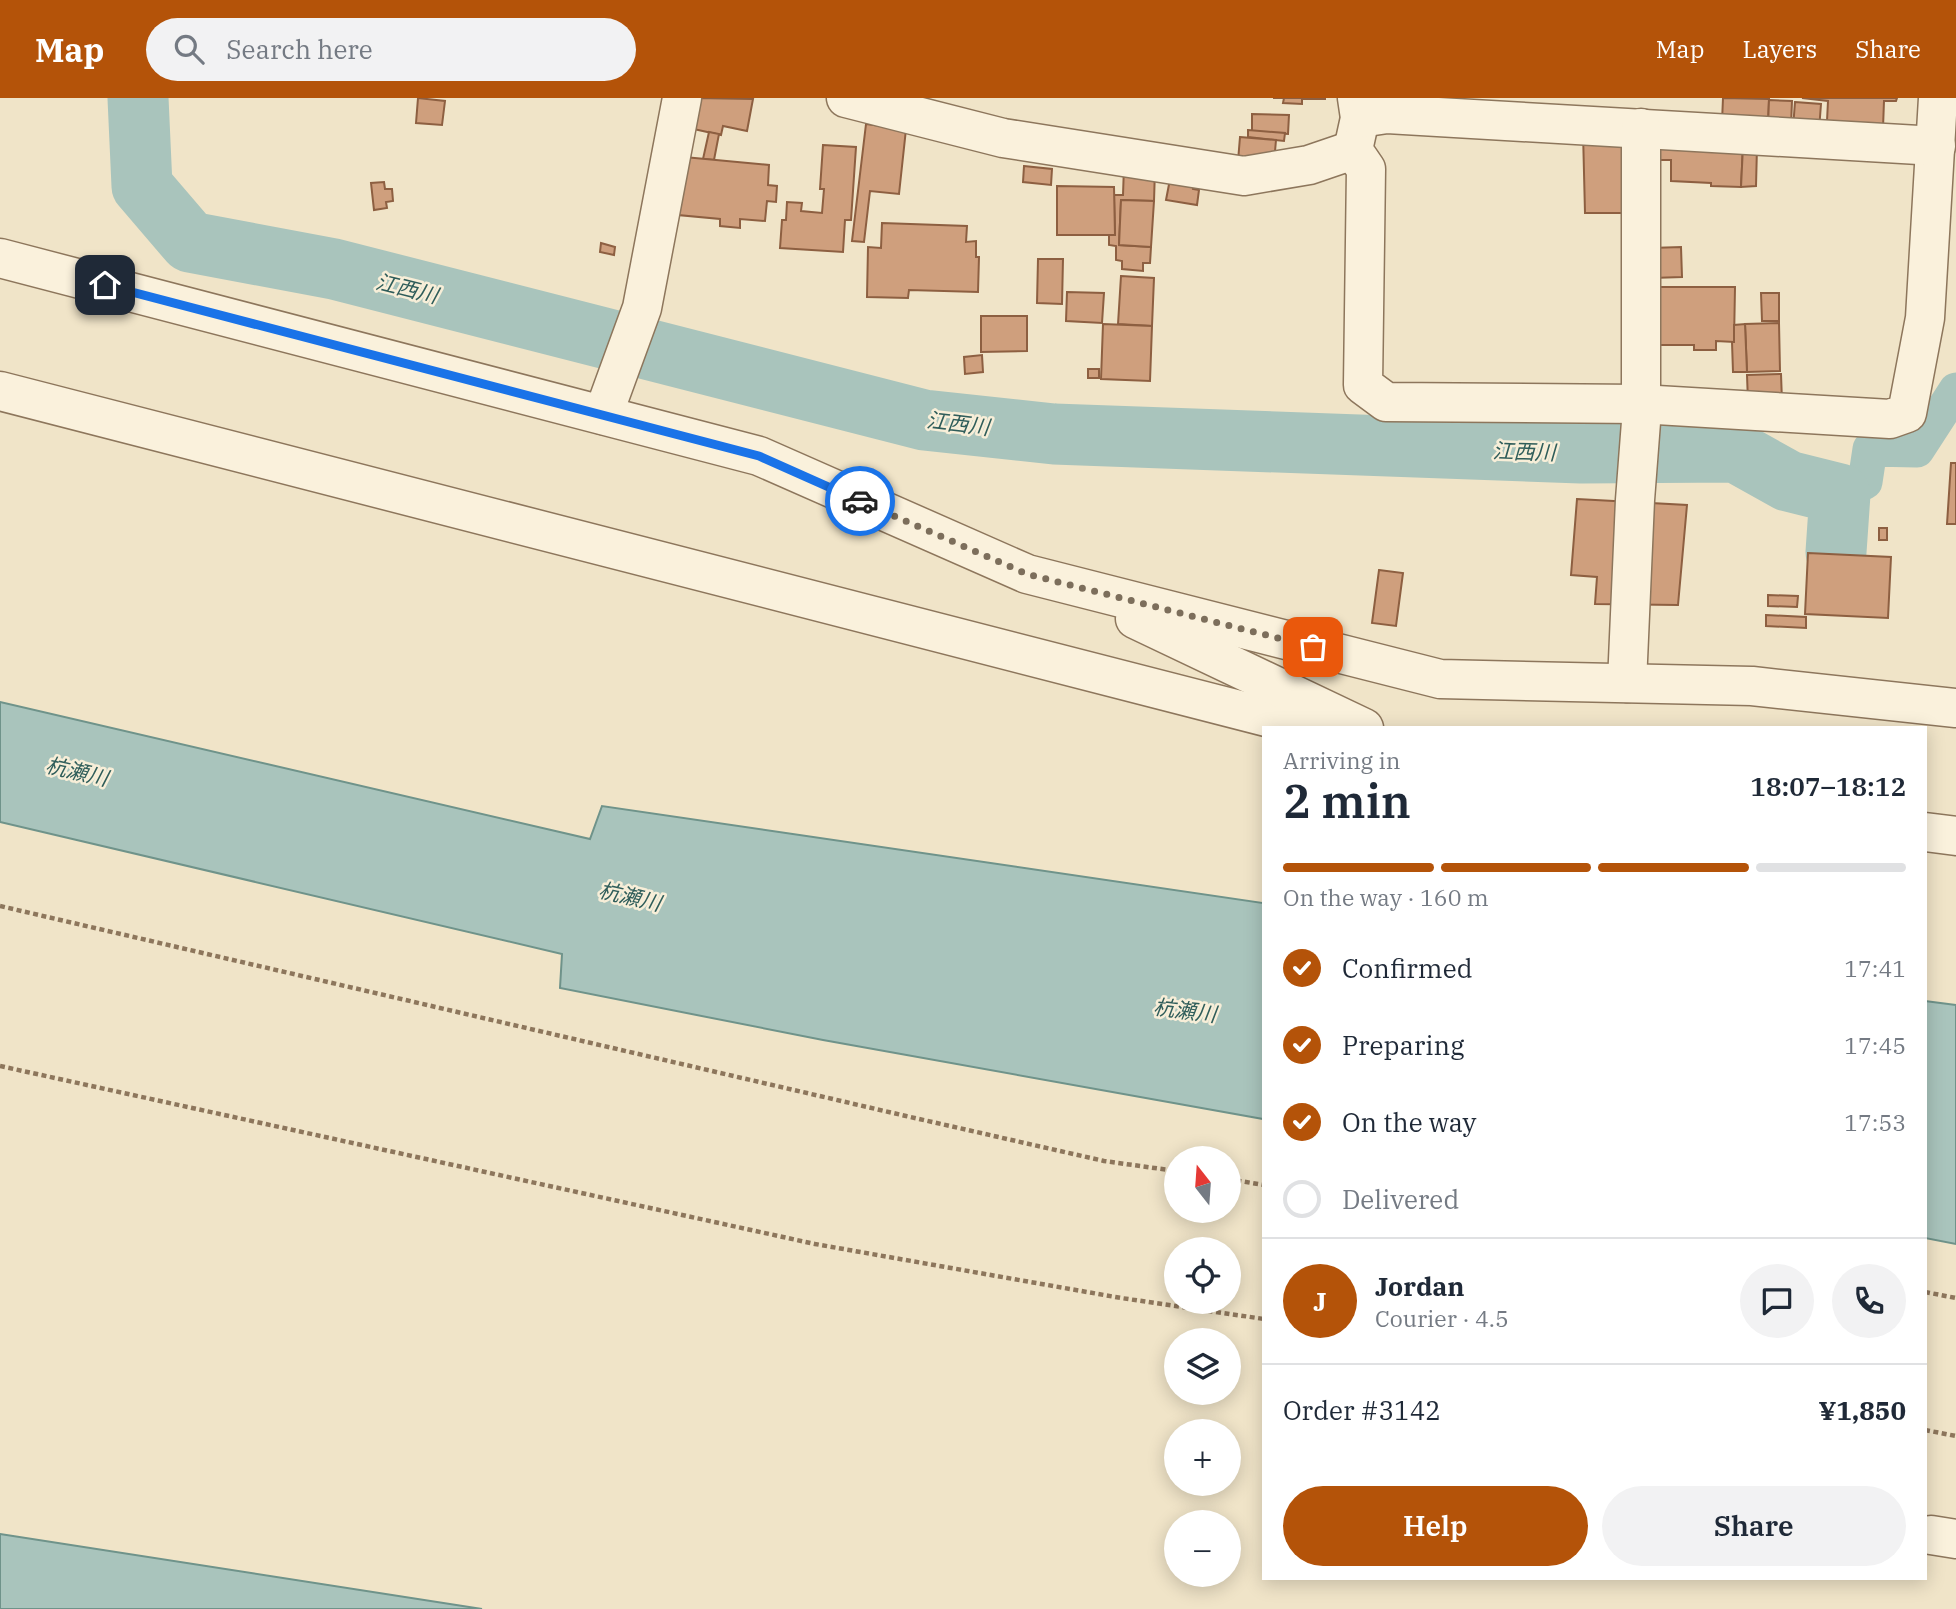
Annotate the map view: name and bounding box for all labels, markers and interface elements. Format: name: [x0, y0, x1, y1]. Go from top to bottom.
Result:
search box: [146, 18, 636, 81]
text: Map: [35, 28, 104, 71]
icon: search: [170, 30, 208, 68]
text: Search here: [226, 32, 373, 66]
text: Map: [1656, 33, 1704, 65]
text: Layers: [1742, 33, 1817, 65]
text: Share: [1855, 33, 1921, 65]
pin: [75, 255, 135, 315]
icon: home: [86, 266, 124, 304]
water label: 江西川: [373, 267, 443, 310]
water label: 江西川: [925, 405, 993, 441]
water label: 江西川: [1492, 436, 1558, 466]
courier: [825, 466, 895, 536]
icon: car: [841, 482, 879, 520]
pin: [1283, 617, 1343, 677]
icon: bag: [1294, 628, 1332, 666]
text: Arriving in: [1283, 745, 1400, 775]
water label: 杭瀬川: [43, 750, 113, 792]
text: 18:07–18:12: [1750, 769, 1906, 803]
text: 2 min: [1283, 771, 1411, 831]
water label: 杭瀬川: [596, 875, 666, 917]
text: On the way · 160 m: [1283, 882, 1489, 912]
icon: check: [1283, 949, 1321, 987]
text: Confirmed: [1342, 951, 1473, 985]
text: 17:41: [1844, 953, 1906, 983]
water label: 杭瀬川: [1152, 992, 1220, 1028]
icon: check: [1283, 1026, 1321, 1064]
text: Preparing: [1342, 1028, 1464, 1062]
text: 17:45: [1844, 1030, 1906, 1060]
icon: check: [1283, 1103, 1321, 1141]
text: On the way: [1342, 1105, 1476, 1139]
text: 17:53: [1844, 1107, 1906, 1137]
north arrow: [1164, 1146, 1241, 1223]
map controls: [1164, 1146, 1241, 1587]
text: Delivered: [1342, 1182, 1459, 1216]
button: locate: [1164, 1237, 1241, 1314]
button: chat: [1740, 1264, 1814, 1338]
button: phone: [1832, 1264, 1906, 1338]
text: Jordan: [1375, 1269, 1465, 1303]
text: J: [1313, 1284, 1327, 1318]
text: Courier · 4.5: [1375, 1303, 1509, 1333]
button: layers: [1164, 1328, 1241, 1405]
text: Order #3142: [1283, 1393, 1441, 1427]
text: ¥1,850: [1819, 1393, 1906, 1427]
button: +: [1164, 1419, 1241, 1496]
button: Help: [1283, 1486, 1588, 1566]
button: Share: [1602, 1486, 1906, 1566]
button: −: [1164, 1510, 1241, 1587]

